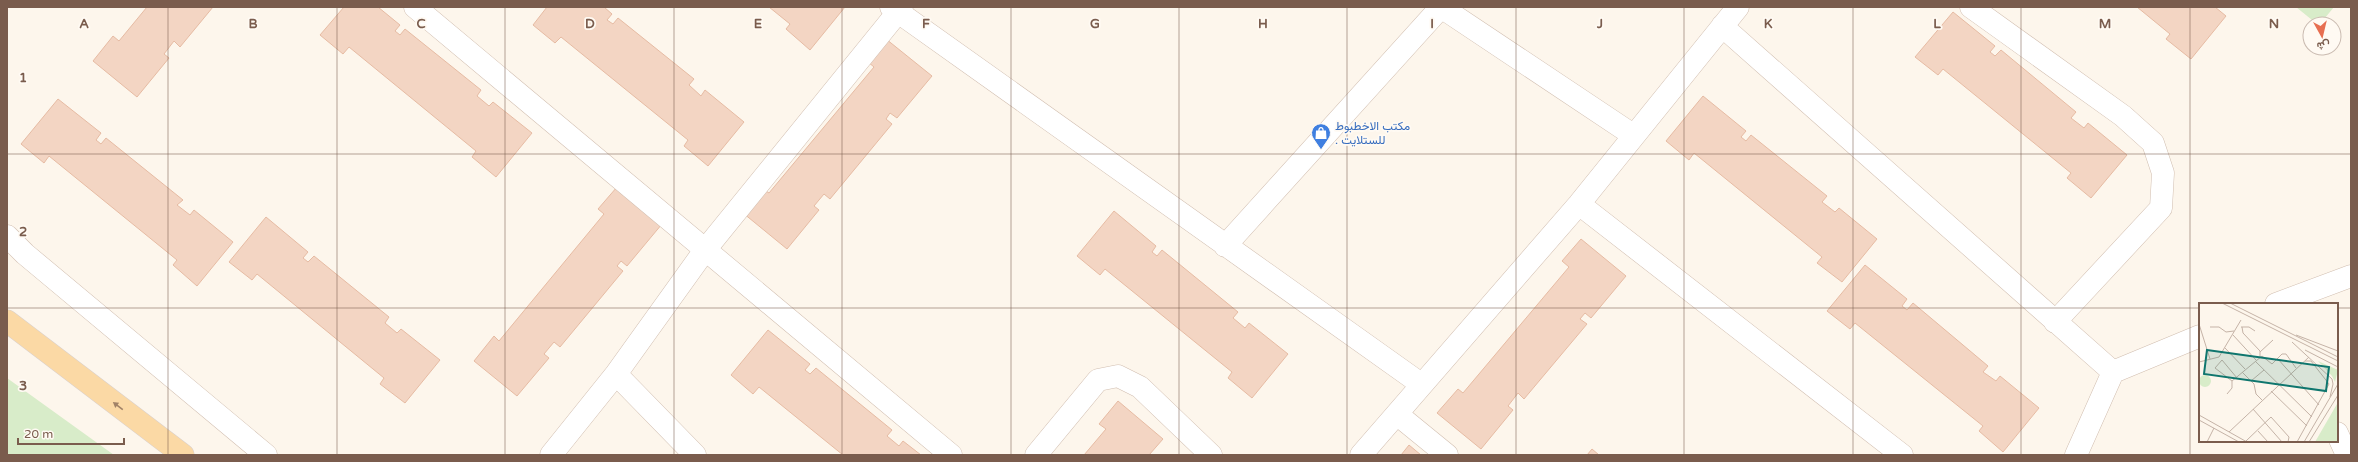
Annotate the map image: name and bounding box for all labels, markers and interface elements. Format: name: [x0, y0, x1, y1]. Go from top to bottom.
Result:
text: A: [79, 16, 89, 32]
text: B: [248, 16, 258, 32]
text: C: [416, 16, 426, 32]
text: D: [585, 16, 595, 32]
text: E: [754, 16, 762, 32]
text: F: [922, 16, 930, 32]
text: G: [1090, 16, 1100, 32]
text: H: [1258, 16, 1268, 32]
text: I: [1430, 16, 1434, 32]
text: J: [1596, 16, 1603, 32]
text: K: [1764, 16, 1773, 32]
text: L: [1933, 16, 1941, 32]
text: M: [2099, 16, 2111, 32]
text: N: [2269, 16, 2279, 32]
north arrow: [2302, 16, 2342, 56]
text: ش: [2316, 38, 2331, 53]
text: 1: [19, 70, 27, 86]
place label: مكتب الاخطبوط . للستلايت: [1335, 119, 1410, 147]
shop icon: مكتب الاخطبوط . للستلايت: [1310, 122, 1332, 150]
text: 2: [19, 224, 27, 240]
inset map: [2199, 303, 2338, 442]
text: 3: [19, 378, 27, 394]
one-way arrow: [113, 402, 124, 410]
scale bar: [18, 420, 124, 446]
text: 20 m: [24, 427, 53, 441]

